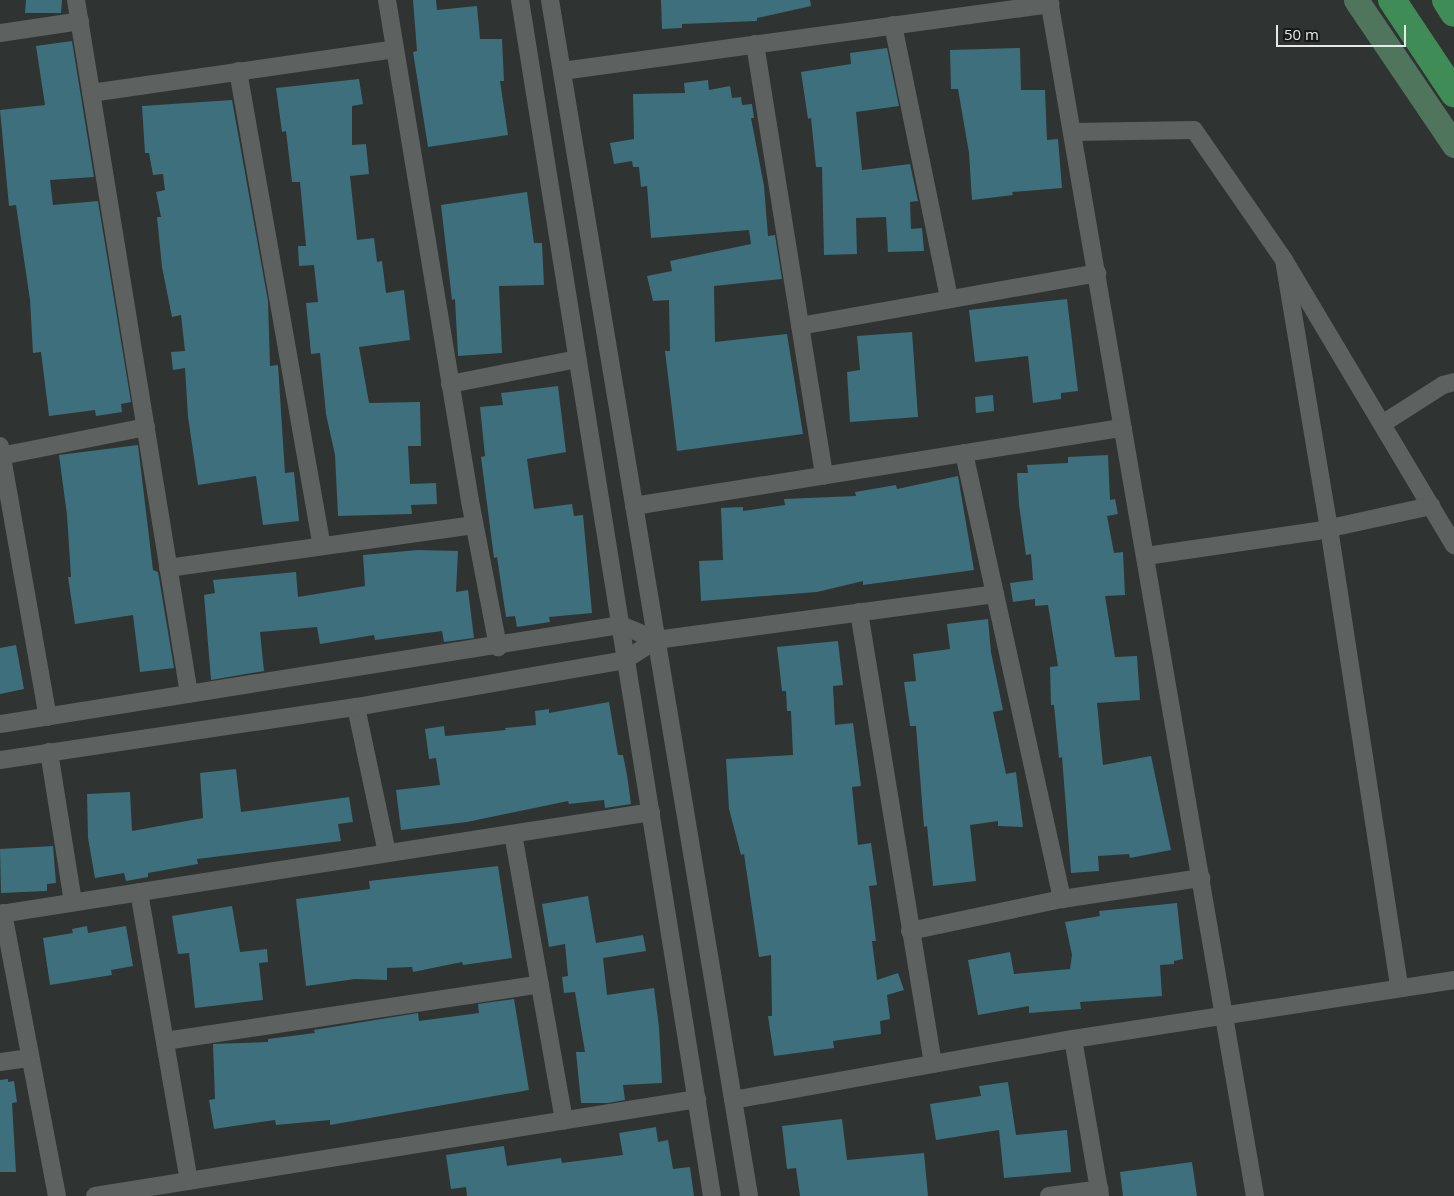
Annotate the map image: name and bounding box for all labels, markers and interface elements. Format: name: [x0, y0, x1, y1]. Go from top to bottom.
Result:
scale bar: [1279, 15, 1409, 47]
text: 50 m: [1284, 24, 1319, 44]

